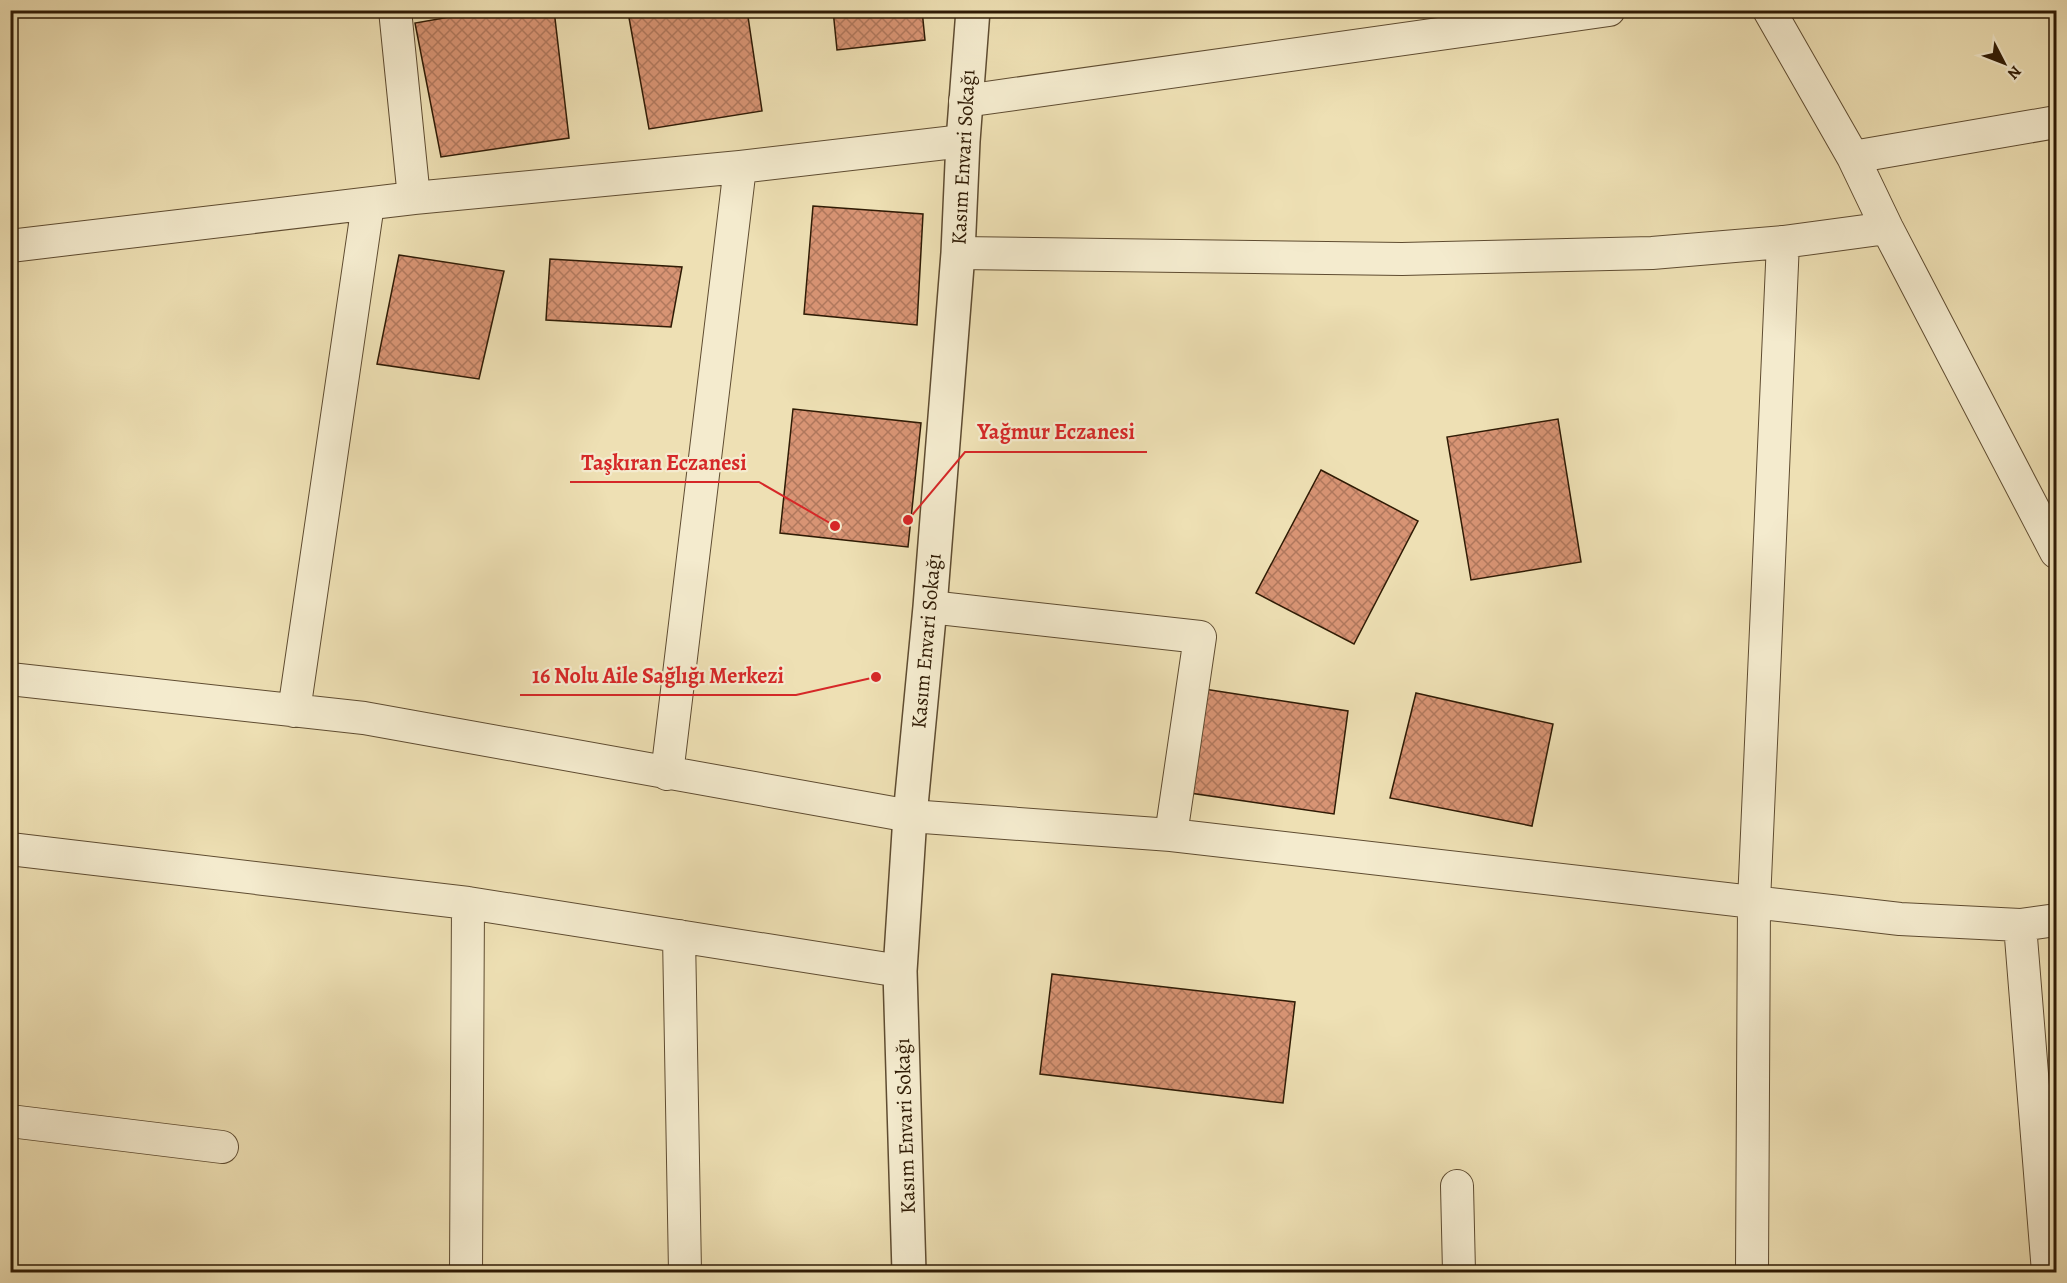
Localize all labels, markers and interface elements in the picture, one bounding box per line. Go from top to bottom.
north arrow [1974,33,2034,93]
text: N [2002,61,2026,84]
street label: Kasım Envari Sokağı [944,68,982,246]
callout: Yağmur Eczanesi [965,412,1147,452]
text: Yağmur Eczanesi [976,417,1135,447]
callout: Taşkıran Eczanesi [570,442,759,482]
text: Taşkıran Eczanesi [581,448,747,478]
street label: Kasım Envari Sokağı [904,552,948,730]
callout: 16 Nolu Aile Sağlığı Merkezi [520,655,796,695]
text: 16 Nolu Aile Sağlığı Merkezi [532,661,784,691]
street label: Kasım Envari Sokağı [888,1037,922,1214]

